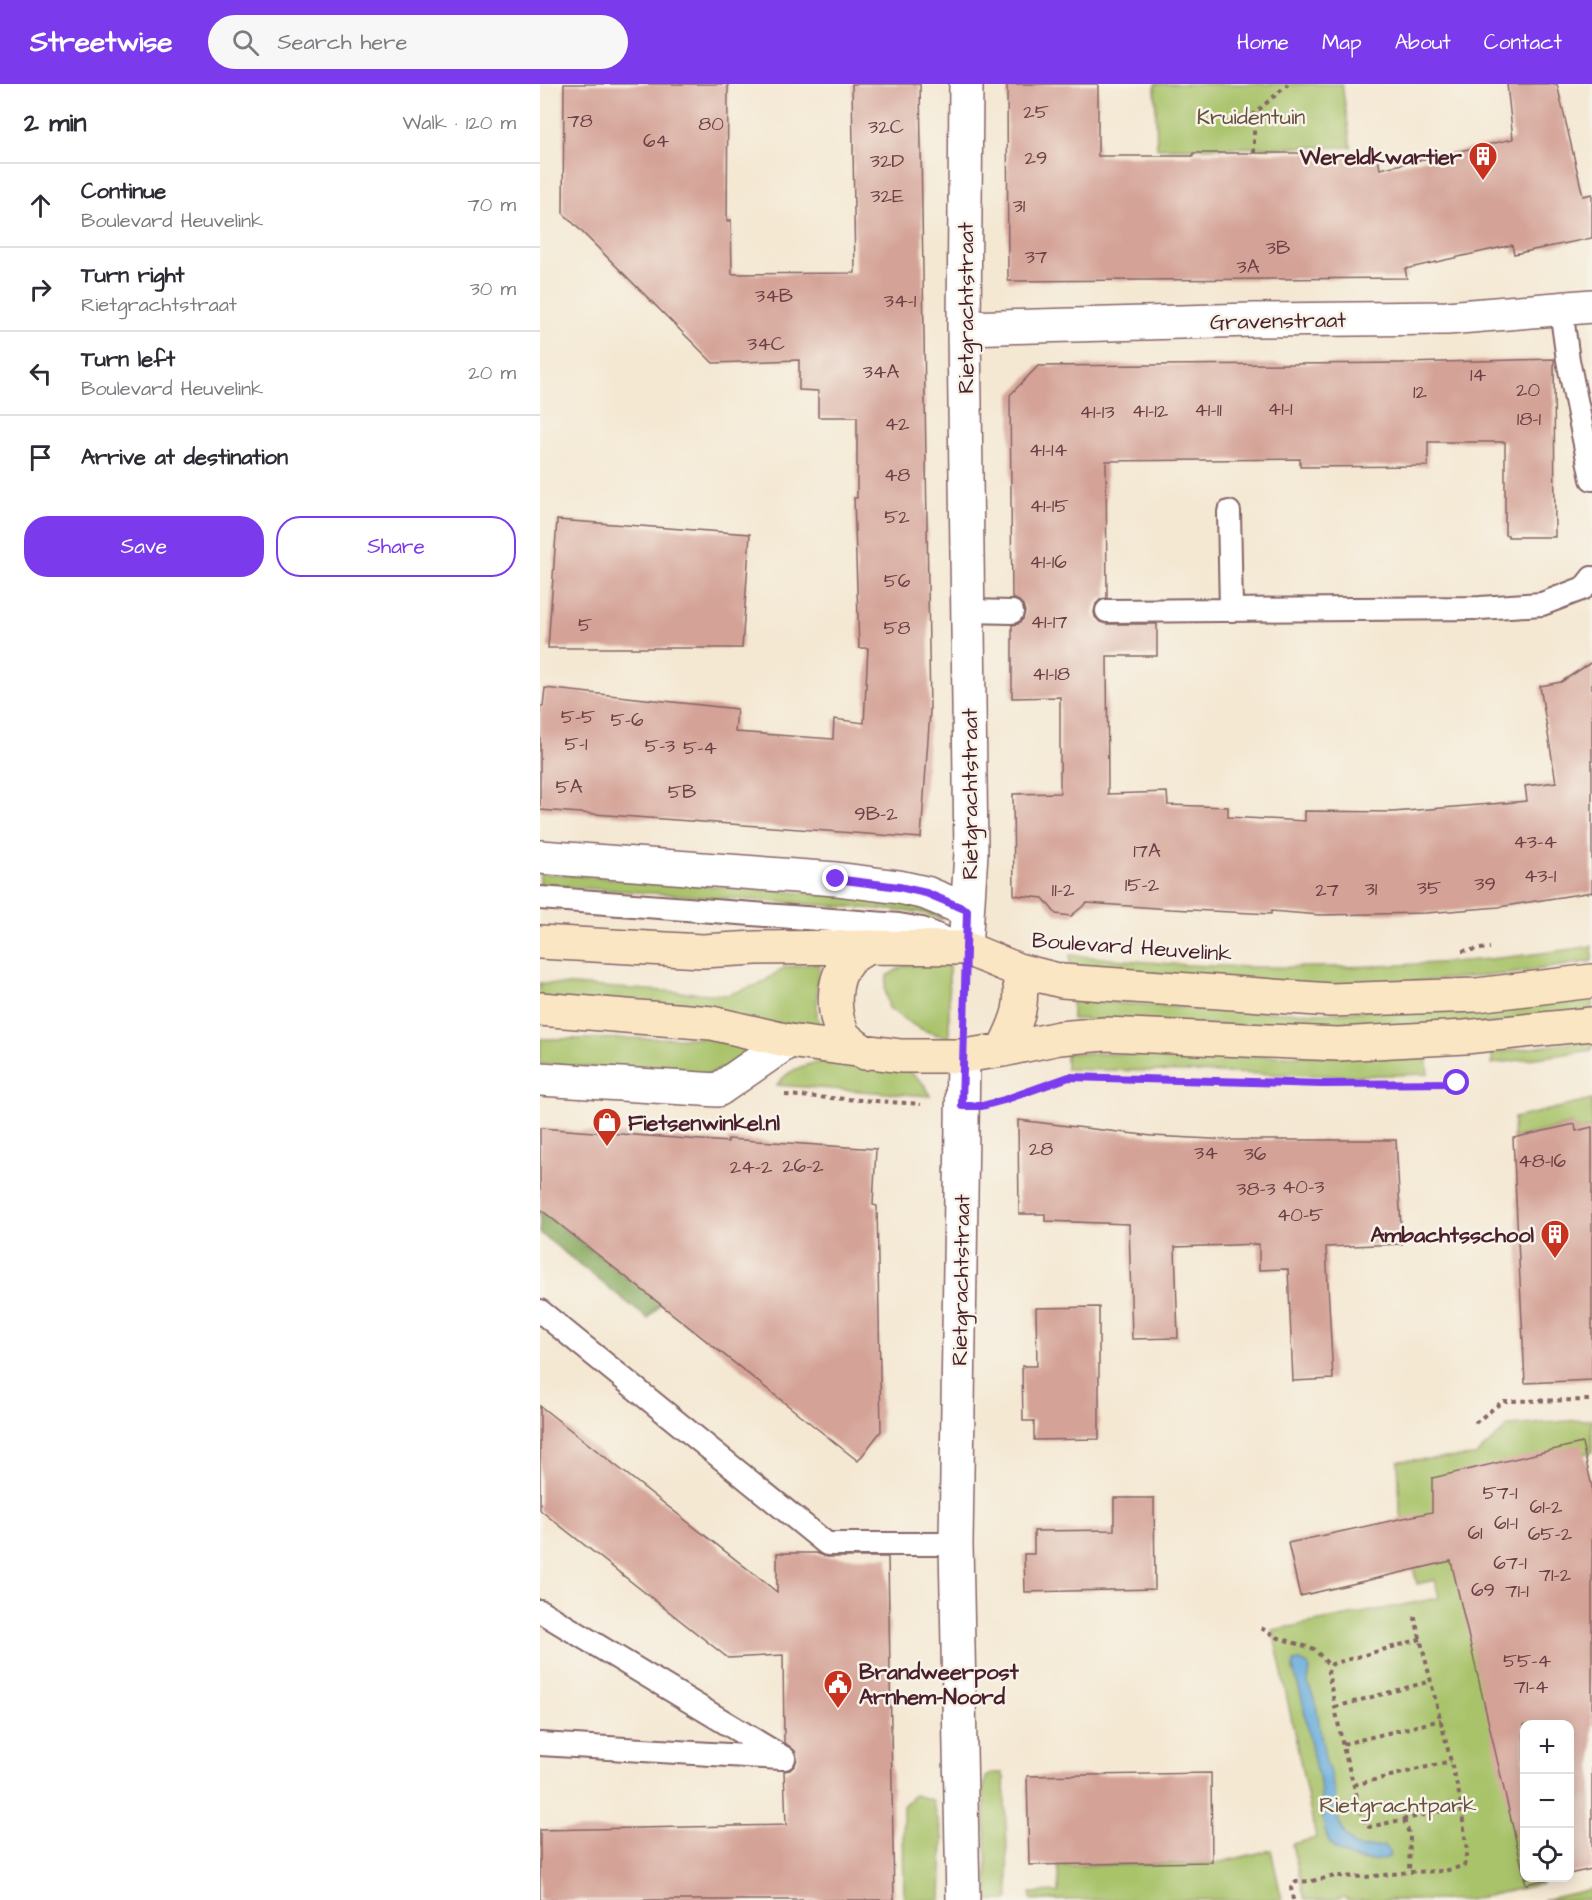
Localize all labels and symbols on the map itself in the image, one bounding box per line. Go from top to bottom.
house number: 25 [1023,98,1049,126]
park label: Kruidentuin [1197,102,1305,133]
house number: 78 [567,107,593,135]
house number: 80 [698,110,724,138]
house number: 32C [868,113,904,141]
house number: 64 [643,127,669,155]
building icon: Wereldkwartier [1467,140,1499,182]
place label: Wereldkwartier [1299,142,1463,173]
house number: 29 [1025,144,1047,172]
house number: 32D [870,147,904,175]
house number: 32E [870,182,904,210]
house number: 31 [1013,192,1026,220]
street label: Rietgrachtstraat [951,222,983,394]
house number: 3B [1266,234,1290,262]
house number: 37 [1025,243,1047,271]
house number: 3A [1237,253,1260,281]
house number: 34B [755,282,793,310]
house number: 34-1 [884,287,917,315]
street label: Gravenstraat [1210,305,1347,338]
house number: 34C [747,330,785,358]
house number: 34A [863,358,899,386]
house number: 14 [1470,361,1486,389]
house number: 20 [1516,376,1540,404]
house number: 12 [1413,378,1428,406]
house number: 41-1 [1268,395,1293,423]
house number: 41-11 [1194,396,1222,424]
house number: 41-12 [1132,397,1169,425]
house number: 41-13 [1079,398,1115,426]
house number: 18-1 [1517,405,1542,433]
house number: 42 [884,410,910,438]
house number: 41-14 [1029,436,1068,464]
house number: 48 [884,461,910,489]
house number: 41-15 [1029,492,1069,520]
house number: 52 [884,503,910,531]
house number: 41-16 [1029,548,1067,576]
house number: 56 [884,567,911,595]
house number: 41-17 [1030,608,1068,636]
house number: 5 [578,611,592,639]
house number: 58 [883,614,911,642]
house number: 41-18 [1032,660,1070,688]
house number: 5-5 [561,703,595,731]
house number: 5-6 [611,706,644,734]
street label: Rietgrachtstraat [955,708,987,880]
house number: 5-1 [565,730,588,758]
house number: 5-3 [645,732,675,760]
house number: 5-4 [683,734,717,762]
house number: 5A [556,773,583,801]
house number: 5B [668,778,696,806]
house number: 9B-2 [854,800,898,828]
house number: 43-4 [1513,828,1557,856]
house number: 17A [1133,837,1161,865]
house number: 43-1 [1524,862,1557,890]
route end [822,865,848,891]
house number: 39 [1474,870,1496,898]
house number: 15-2 [1125,871,1160,899]
house number: 35 [1417,874,1441,902]
house number: 31 [1365,875,1378,903]
house number: 11-2 [1052,876,1075,904]
house number: 27 [1315,876,1339,904]
street label: Boulevard Heuvelink [1031,925,1233,970]
route start [1443,1069,1469,1095]
shop icon: Fietsenwinkel.nl [591,1106,623,1148]
place label: Fietsenwinkel.nl [628,1108,780,1139]
house number: 28 [1029,1135,1053,1163]
house number: 34 [1194,1139,1218,1167]
house number: 36 [1244,1140,1267,1168]
house number: 48-16 [1518,1147,1566,1175]
house number: 26-2 [782,1152,824,1180]
house number: 24-2 [730,1153,773,1181]
house number: 40-3 [1282,1173,1324,1201]
house number: 38-3 [1236,1175,1276,1203]
street label: Rietgrachtstraat [945,1194,979,1366]
house number: 40-5 [1277,1201,1323,1229]
building icon: Ambachtsschool [1539,1218,1571,1260]
place label: Ambachtsschool [1370,1220,1535,1251]
house number: 57-1 [1482,1479,1518,1507]
house number: 61-2 [1530,1493,1563,1521]
house number: 61-1 [1494,1509,1518,1537]
house number: 61 [1467,1519,1483,1547]
house number: 65-2 [1528,1520,1573,1548]
house number: 67-1 [1493,1549,1527,1577]
house number: 71-2 [1539,1561,1572,1589]
house number: 69 [1471,1576,1495,1604]
house number: 71-1 [1505,1577,1529,1605]
house number: 55-4 [1503,1647,1551,1675]
place label: Brandweerpost Arnhem-Noord [859,1657,1020,1713]
public building icon: Brandweerpost Arnhem-Noord [822,1668,854,1710]
house number: 71-4 [1514,1673,1549,1701]
park label: Rietgrachtpark [1319,1790,1477,1822]

